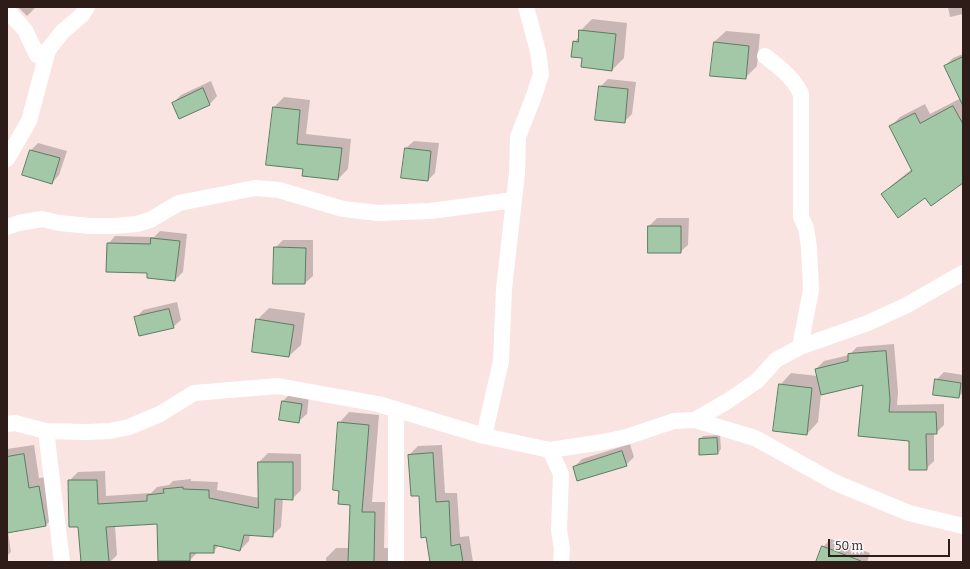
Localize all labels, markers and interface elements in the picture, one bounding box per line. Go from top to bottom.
scale bar [830,531,952,557]
text: 50 m [835,539,863,553]

